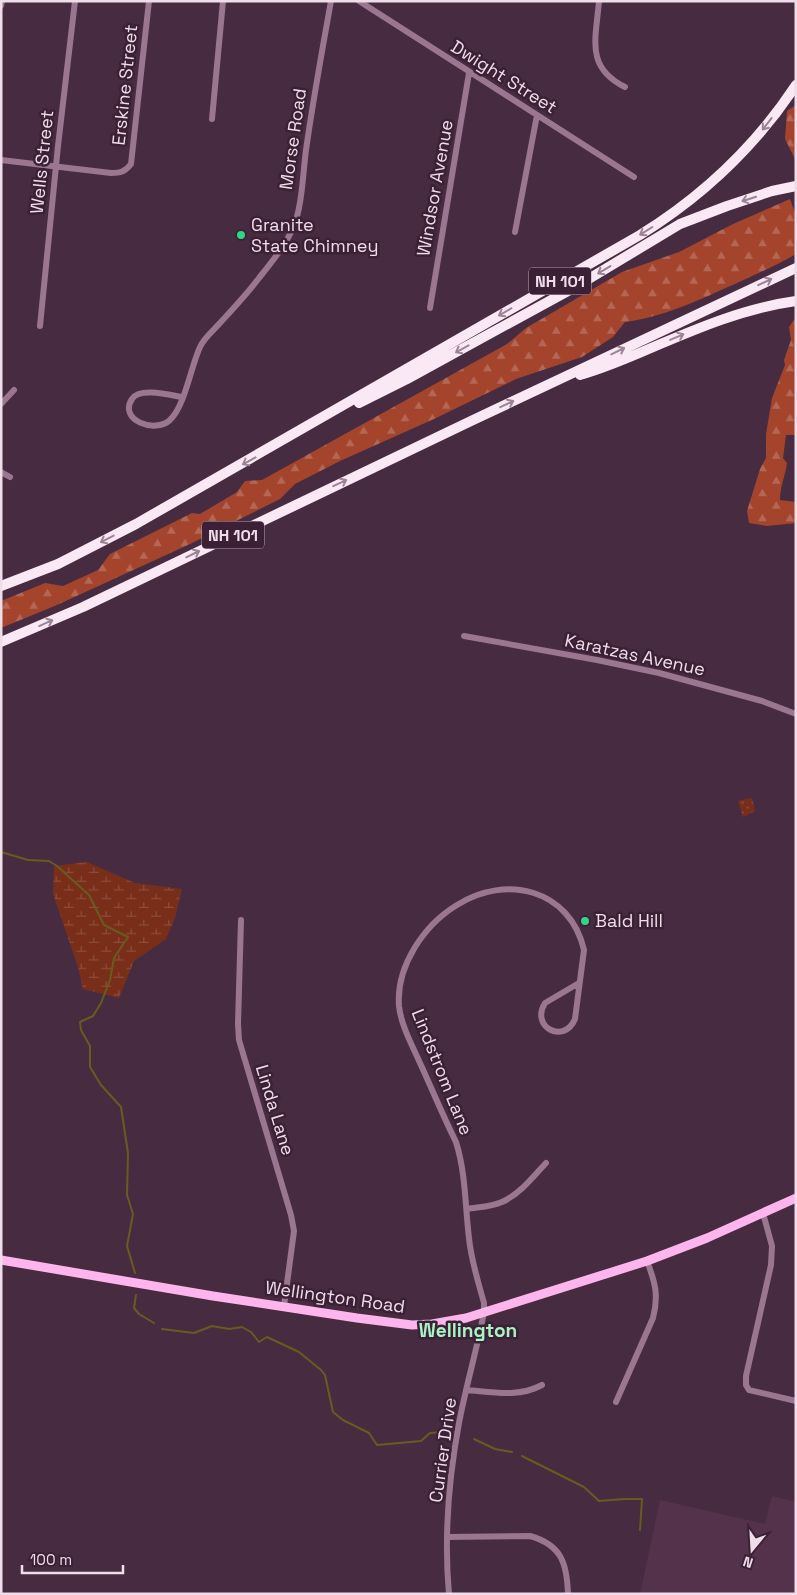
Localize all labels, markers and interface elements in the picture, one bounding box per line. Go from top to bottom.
street label: Erskine Street [107,23,142,147]
street label: Dwight Street [447,35,562,118]
street label: Morse Road [274,87,311,191]
street label: Wells Street [25,109,58,215]
one-way arrow [762,117,773,130]
street label: Windsor Avenue [411,118,458,258]
one-way arrow [741,194,757,204]
place label: Granite State Chimney [251,213,378,257]
one-way arrow [640,227,654,237]
marker: Granite State Chimney [235,229,247,241]
one-way arrow [597,266,611,276]
road number: NH 101 [529,268,591,294]
one-way arrow [757,277,772,287]
one-way arrow [499,308,513,318]
one-way arrow [669,332,684,342]
one-way arrow [454,344,469,354]
one-way arrow [610,346,625,356]
one-way arrow [499,399,514,408]
one-way arrow [242,456,256,466]
one-way arrow [332,478,347,488]
road number: NH 101 [202,522,264,548]
one-way arrow [99,534,114,544]
one-way arrow [185,549,200,558]
one-way arrow [38,618,53,628]
street label: Karatzas Avenue [563,628,707,681]
place label: Bald Hill [595,909,663,932]
marker: Bald Hill [579,915,591,927]
street label: Lindstrom Lane [407,1005,478,1138]
street label: Linda Lane [251,1062,300,1158]
street label: Wellington Road [264,1275,406,1318]
district label: Wellington [419,1318,517,1343]
street label: Currier Drive [424,1396,461,1504]
north arrow [727,1525,777,1575]
scale bar [22,1542,124,1574]
text: 100 m [30,1550,72,1569]
text: N [741,1552,755,1572]

